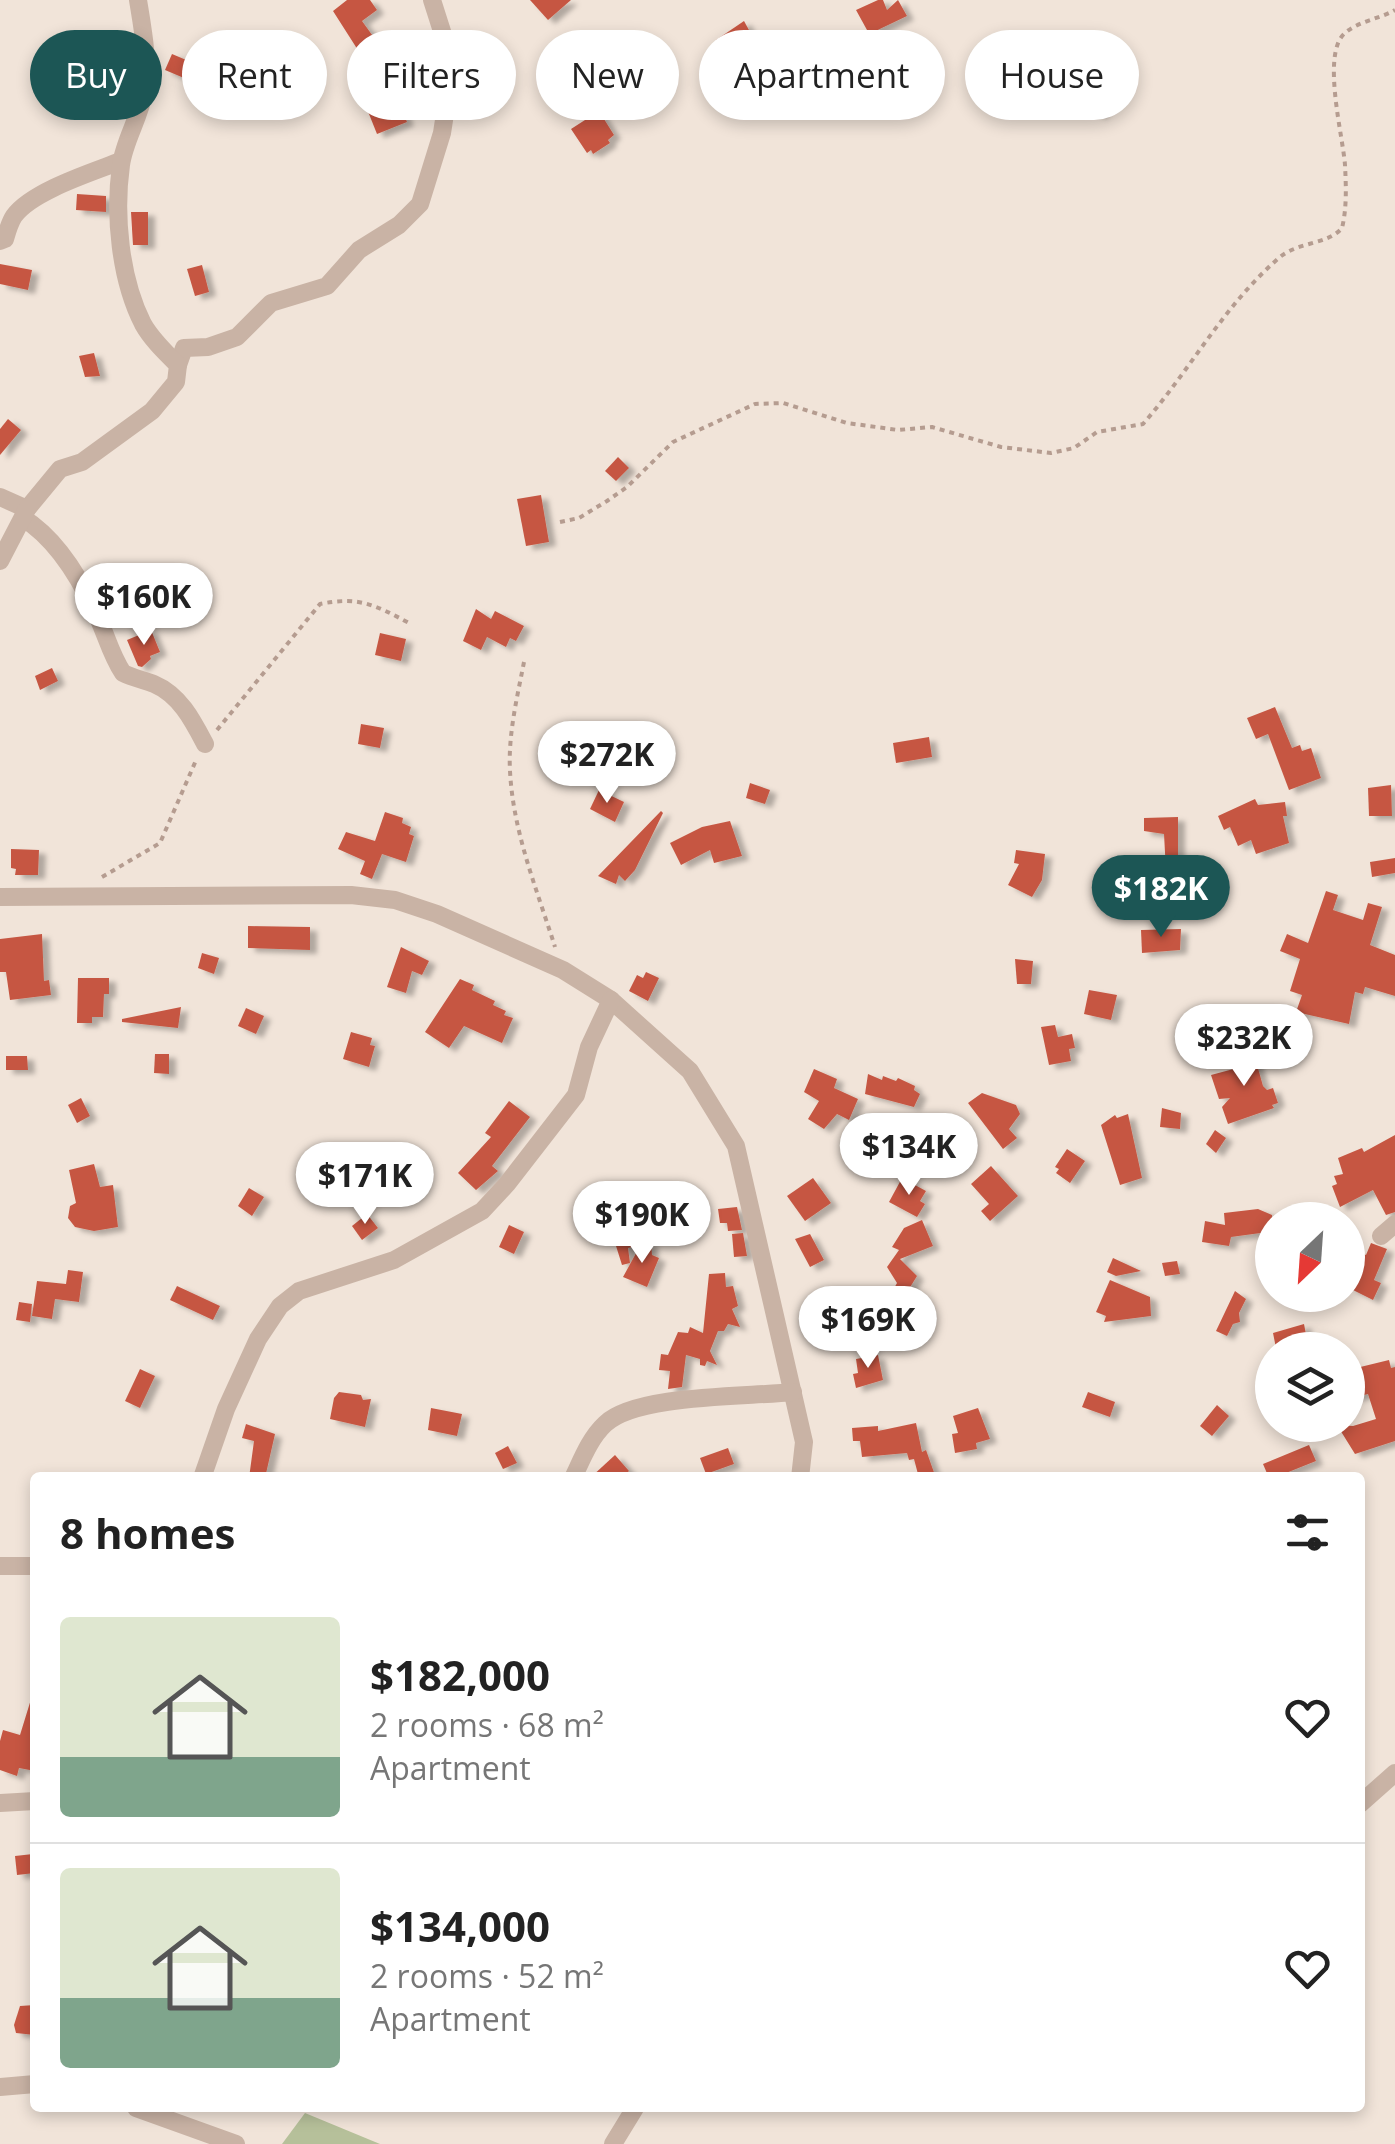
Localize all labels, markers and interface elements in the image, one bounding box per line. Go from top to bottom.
chip: Buy [30,30,162,120]
chip: Rent [182,30,327,120]
chip: Filters [347,30,516,120]
chip: New [536,30,679,120]
chip: Apartment [699,30,945,120]
chip: House [965,30,1139,120]
pin: $160K [74,563,214,648]
text: $160K [97,574,191,617]
pin: $272K [537,721,677,806]
text: $272K [560,732,654,775]
pin: $182K [1091,855,1231,940]
text: $182K [1114,866,1208,909]
pin: $232K [1174,1004,1314,1089]
text: $232K [1197,1015,1291,1058]
pin: $134K [839,1113,979,1198]
text: $134K [862,1124,956,1167]
pin: $171K [295,1142,435,1227]
text: $171K [318,1153,412,1196]
pin: $190K [572,1181,712,1266]
text: $190K [595,1192,689,1235]
north arrow [1255,1202,1365,1312]
map controls [1255,1202,1365,1442]
pin: $169K [798,1286,938,1371]
text: $169K [821,1297,915,1340]
button: layers [1255,1332,1365,1442]
text: 8 homes [60,1504,235,1561]
icon: filters [1280,1505,1335,1560]
text: $182,000 [370,1646,550,1703]
icon: home [140,1657,260,1777]
icon: heart [1280,1690,1335,1745]
text: 2 rooms · 68 m² [370,1703,604,1746]
text: Apartment [370,1746,531,1789]
text: $134,000 [370,1897,550,1954]
icon: home [140,1908,260,2028]
icon: heart [1280,1941,1335,1996]
text: 2 rooms · 52 m² [370,1954,604,1997]
text: Apartment [370,1997,531,2040]

